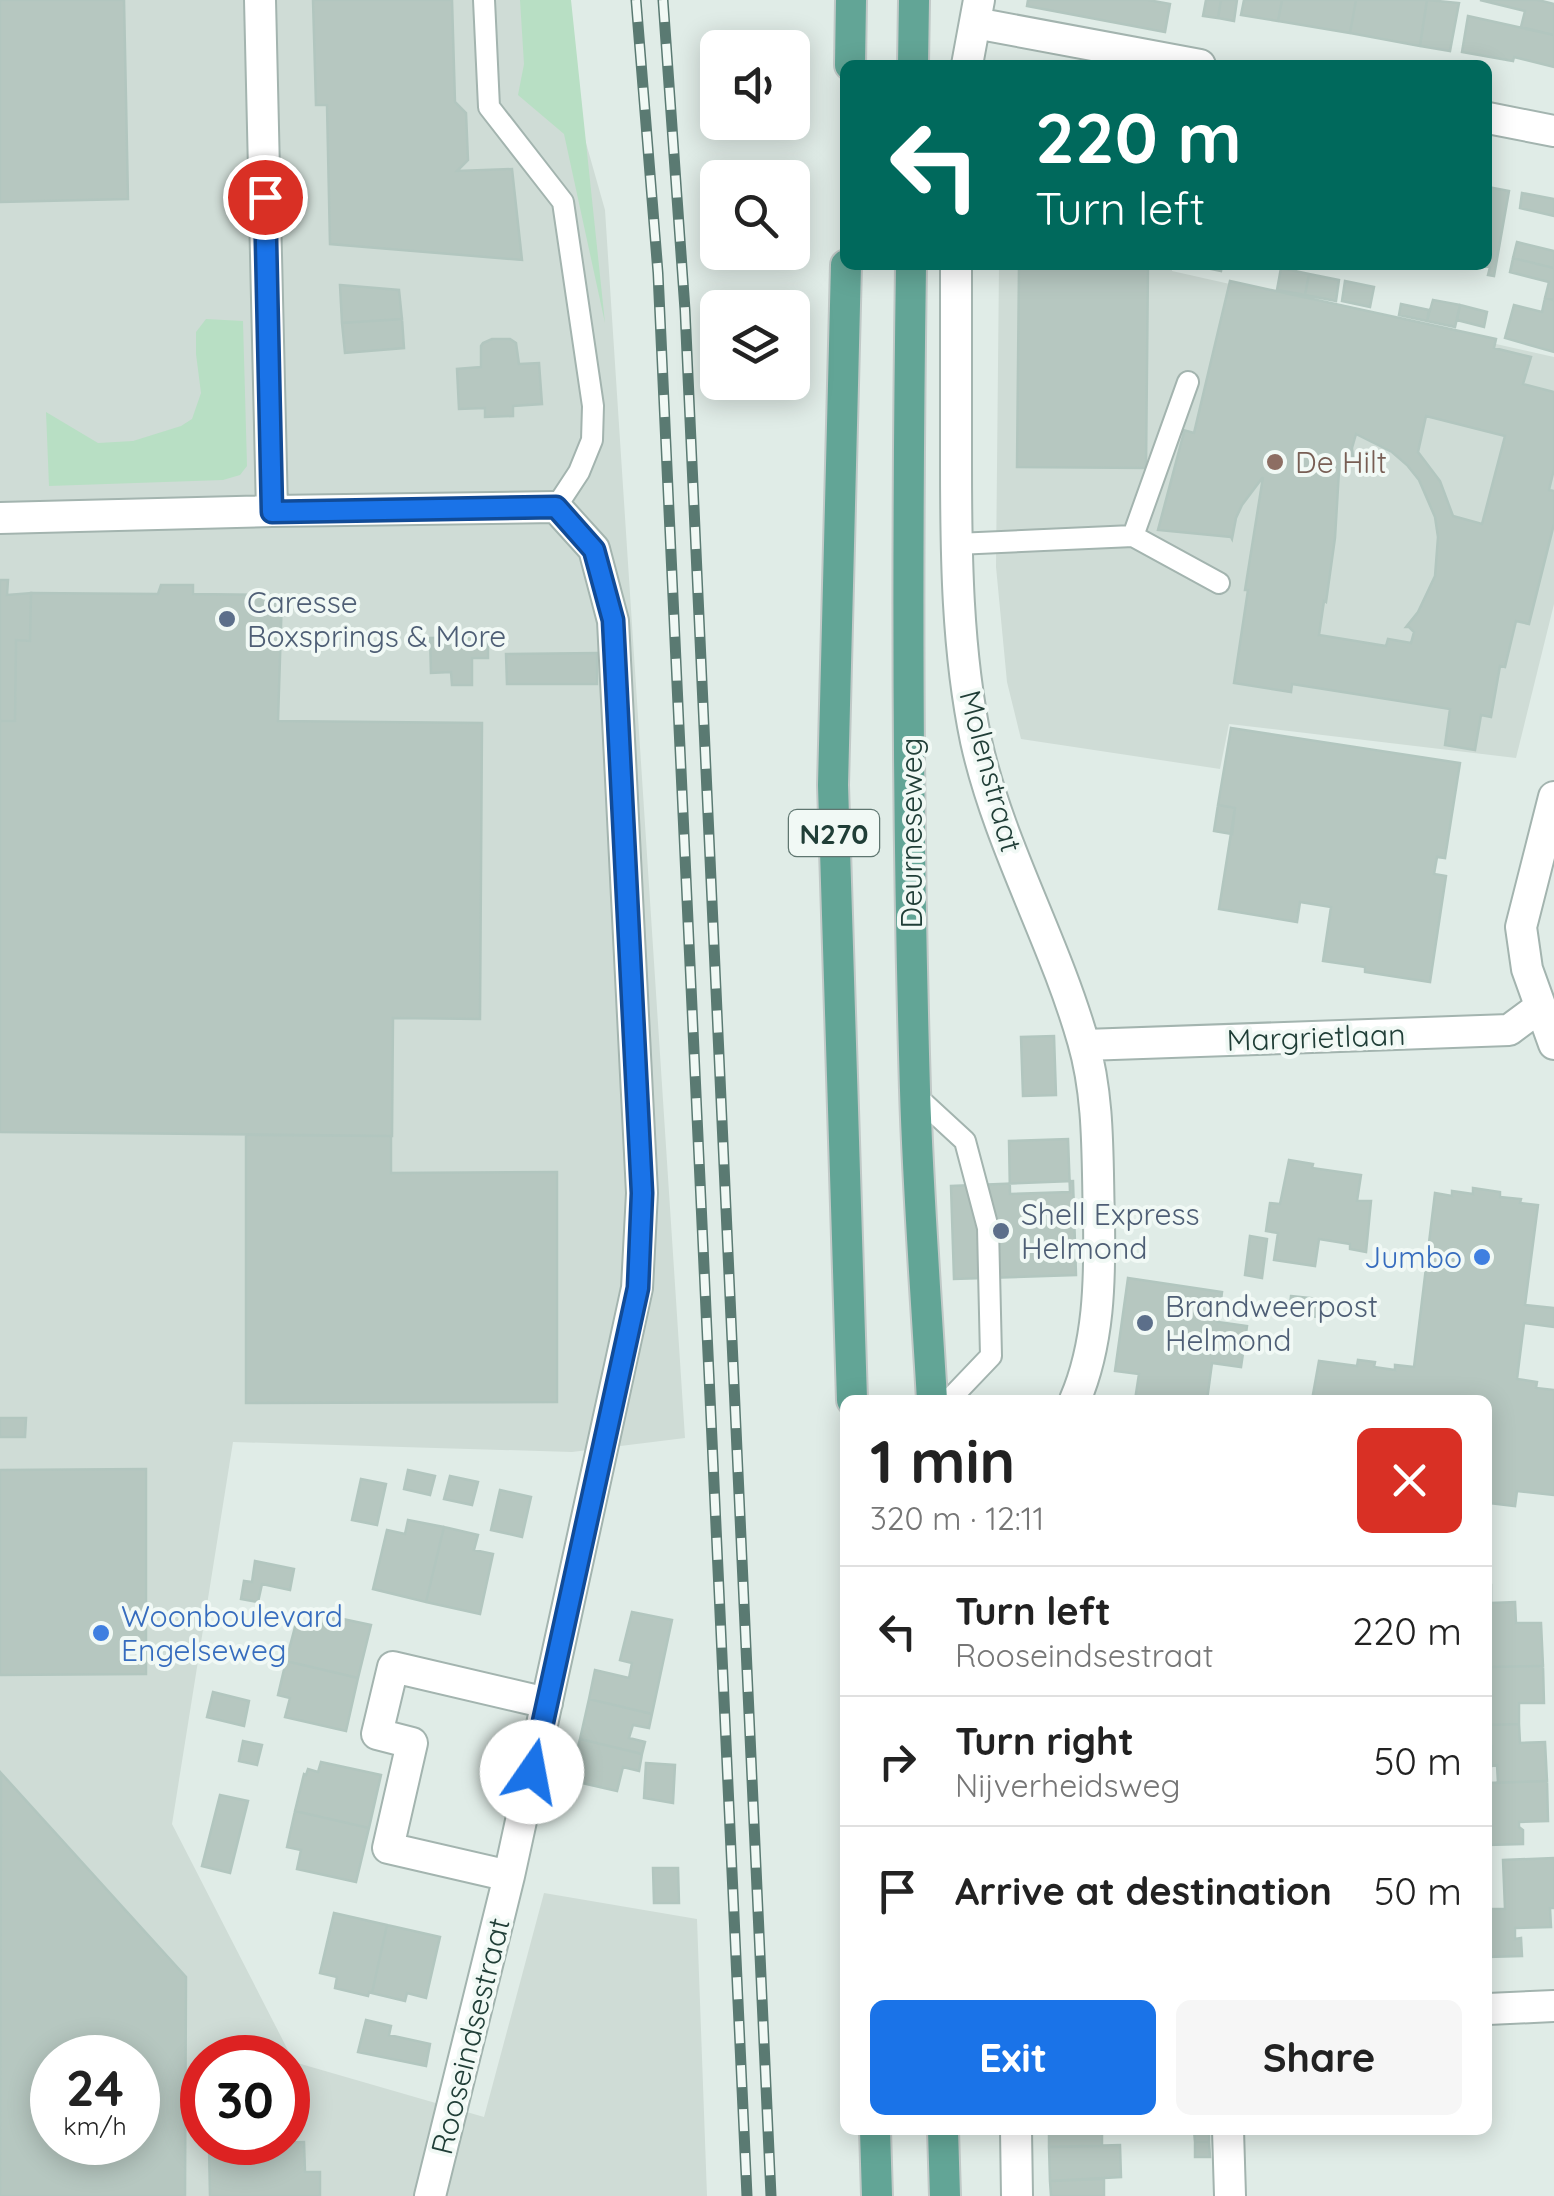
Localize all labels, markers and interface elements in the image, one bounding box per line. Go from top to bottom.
map controls [700,30,810,400]
button: sound [700,30,810,140]
text: 220 m [1035,93,1242,181]
icon: left [870,100,1000,230]
pin [223,155,308,240]
button: search [700,160,810,270]
icon: arrive [238,170,293,225]
text: Turn left [1035,180,1205,236]
button: layers [700,290,810,400]
place label: De Hilt [1295,443,1387,481]
marker: De Hilt [1264,451,1286,473]
place label: Caresse Boxsprings & More [247,583,506,655]
marker: Caresse Boxsprings & More [216,608,238,630]
street label: Molenstraat [951,686,1031,856]
street label: Deurneseweg [892,738,930,928]
road number: N270 [789,810,879,856]
street label: Margrietlaan [1226,1015,1406,1059]
place label: Shell Express Helmond [1021,1195,1200,1267]
marker: Shell Express Helmond [990,1220,1012,1242]
place label: Jumbo [1364,1238,1462,1276]
marker: Jumbo [1471,1246,1493,1268]
place label: Brandweerpost Helmond [1165,1287,1378,1359]
marker: Brandweerpost Helmond [1134,1312,1156,1334]
text: 1 min [870,1423,1015,1498]
button: close [1357,1428,1462,1533]
text: 320 m · 12:11 [870,1498,1044,1538]
text: Turn left [955,1587,1111,1635]
place label: Woonboulevard Engelseweg [121,1597,343,1669]
icon: left [870,1604,925,1659]
text: 220 m [1352,1607,1462,1655]
marker: Woonboulevard Engelseweg [90,1622,112,1644]
text: Rooseindsestraat [955,1635,1214,1675]
text: Turn right [955,1717,1134,1765]
position arrow [480,1720,584,1824]
icon: right [870,1734,925,1789]
text: 50 m [1374,1737,1462,1785]
text: Nijverheidsweg [955,1765,1180,1805]
icon: arrive [870,1864,925,1919]
text: Arrive at destination [955,1867,1332,1915]
text: 50 m [1374,1867,1462,1915]
street label: Rooseindsestraat [422,1914,518,2158]
button: Exit [870,2000,1156,2115]
button: Share [1176,2000,1462,2115]
speed limit sign: 30 [180,2035,310,2165]
text: 24 [66,2056,124,2119]
text: km/h [63,2110,127,2141]

